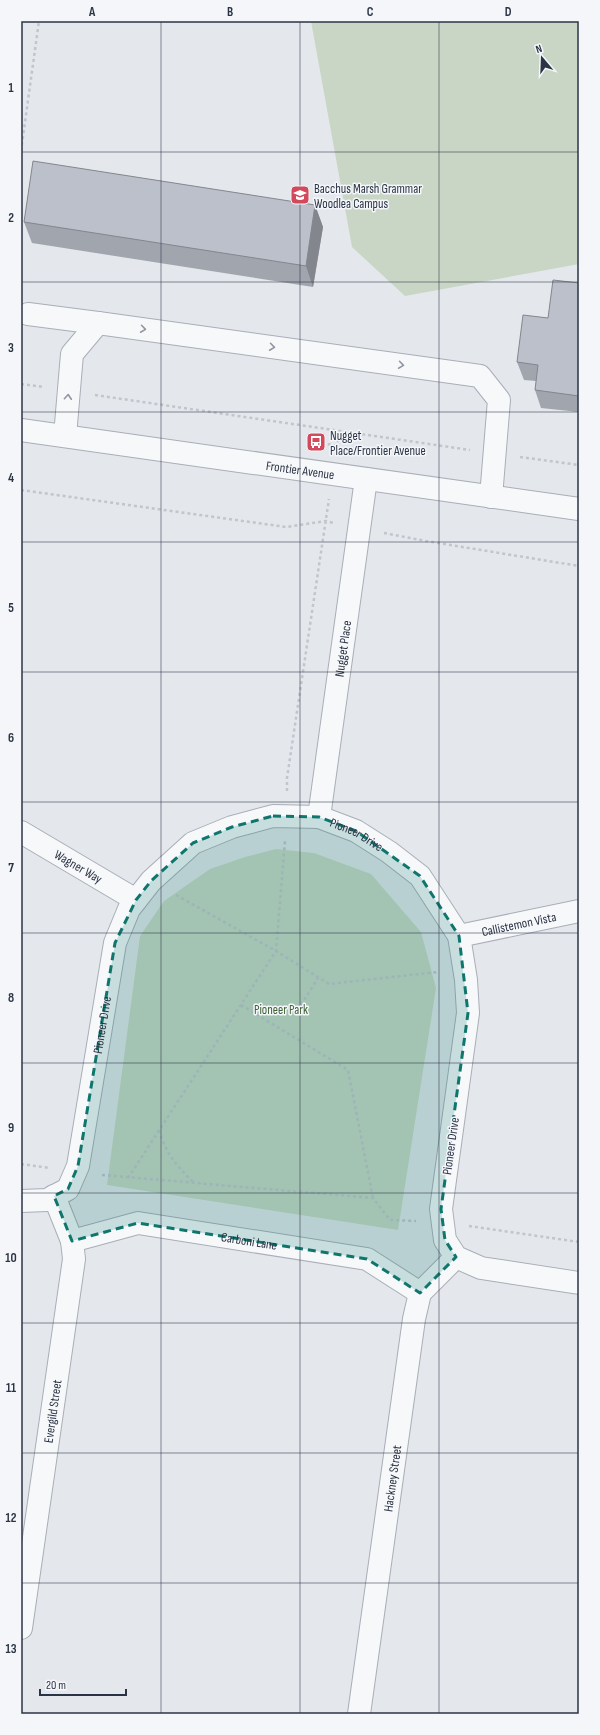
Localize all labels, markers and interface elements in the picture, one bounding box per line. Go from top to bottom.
text: A [88,4,96,20]
text: B [227,4,233,20]
text: C [367,4,374,20]
text: D [505,4,512,20]
north arrow [522,38,562,78]
text: N [534,42,544,56]
text: 1 [8,80,14,96]
place label: Bacchus Marsh Grammar Woodlea Campus [314,181,422,212]
school or university icon: Bacchus Marsh Grammar Woodlea Campus [289,184,311,206]
text: 2 [8,210,14,226]
one-way arrow [140,324,146,333]
text: 3 [8,340,14,356]
one-way arrow [269,342,275,351]
one-way arrow [398,360,404,369]
one-way arrow [64,394,73,400]
place label: Nugget Place/Frontier Avenue [330,428,426,459]
bus stop icon: Nugget Place/Frontier Avenue [305,431,327,453]
street label: Frontier Avenue [265,458,335,483]
text: 4 [8,470,14,486]
text: 5 [8,600,14,616]
street label: Nugget Place [332,619,355,678]
text: 6 [8,730,14,746]
street label: Pioneer Drive [328,815,386,855]
street label: Wagner Way [51,847,105,887]
text: 7 [8,860,14,876]
street label: Callistemon Vista [480,909,558,940]
text: 8 [8,990,14,1006]
street label: Pioneer Drive [90,995,115,1055]
park label: Pioneer Park [254,1002,308,1018]
street label: Pioneer Drive [439,1116,463,1176]
text: 9 [8,1120,14,1136]
street label: Carboni Lane [220,1229,278,1254]
text: 10 [5,1250,17,1266]
street label: Evergild Street [41,1379,66,1444]
text: 11 [6,1380,16,1396]
street label: Hackney Street [380,1444,405,1513]
text: 12 [6,1510,17,1526]
text: 13 [6,1641,17,1657]
scale bar [40,1671,126,1697]
text: 20 m [46,1678,66,1693]

